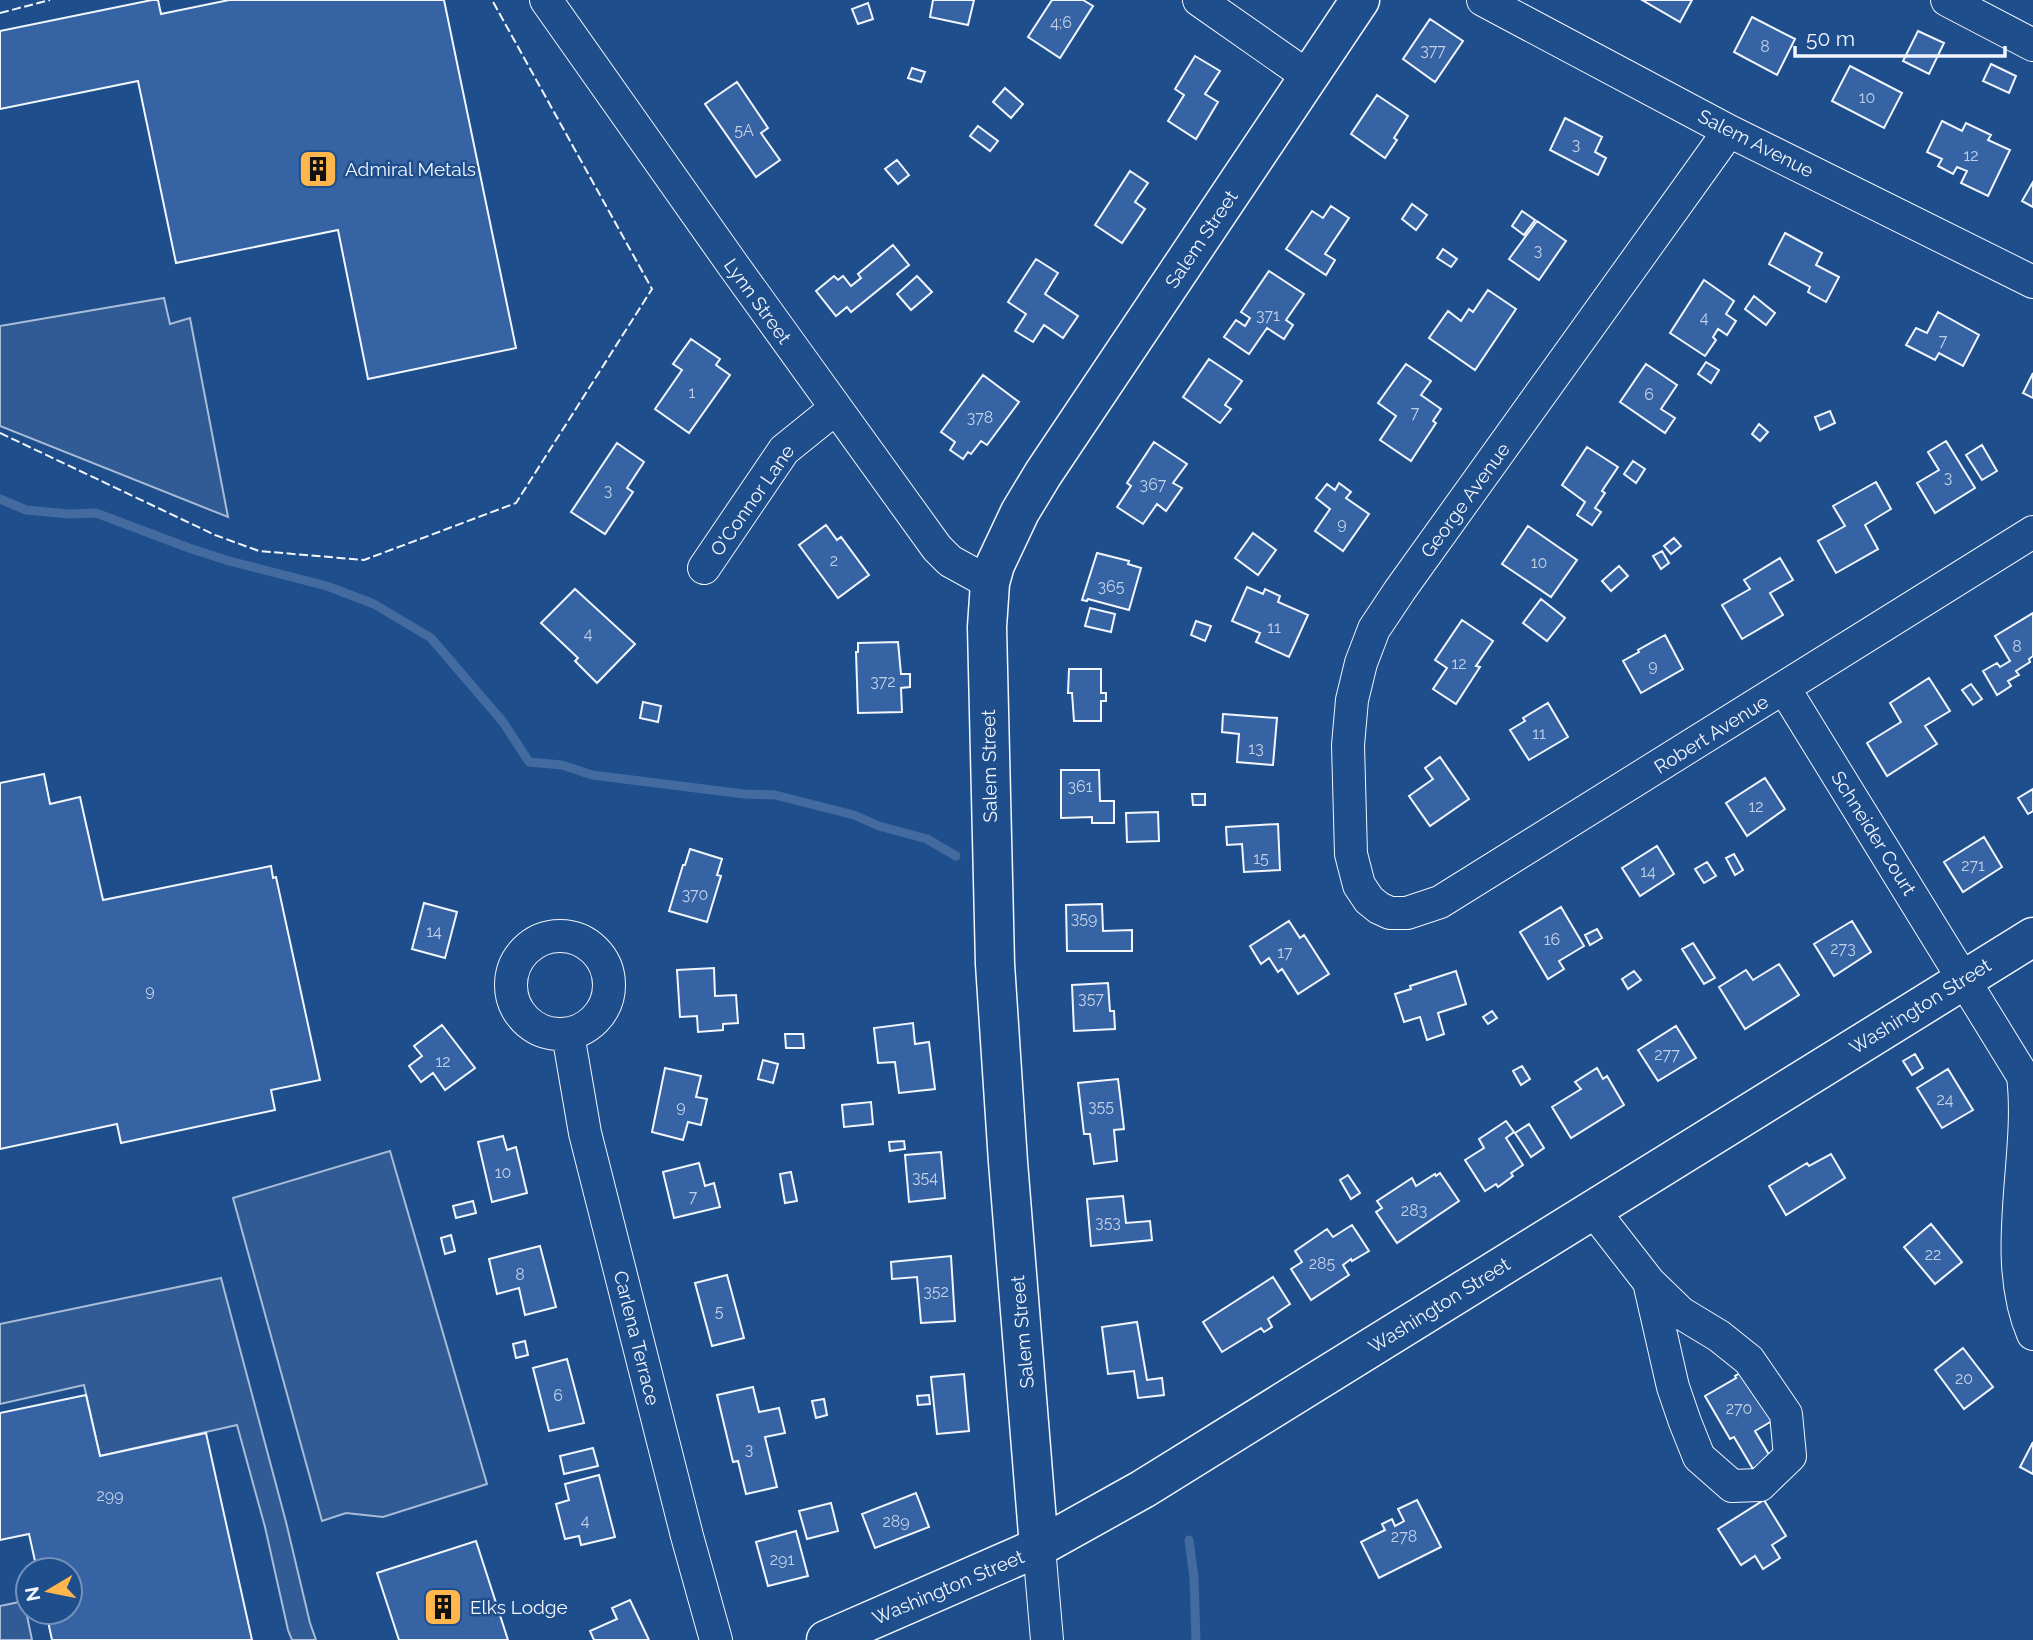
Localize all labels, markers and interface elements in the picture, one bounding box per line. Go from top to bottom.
house number: 4;6 [1050,13,1072,32]
scale bar [1795,14,2005,58]
text: 50 m [1806,26,1855,51]
house number: 8 [1760,37,1770,56]
house number: 377 [1420,41,1446,60]
house number: 10 [1859,88,1875,107]
street label: Salem Avenue [1695,104,1817,182]
house number: 5A [734,121,754,140]
house number: 3 [1572,135,1580,154]
house number: 12 [1963,146,1979,165]
building icon: Admiral Metals [297,148,339,190]
place label: Admiral Metals [345,158,476,180]
street label: Salem Street [1160,185,1242,292]
house number: 3 [1534,241,1542,260]
street label: Lynn Street [720,254,797,348]
house number: 371 [1256,306,1280,325]
house number: 4 [1700,308,1709,327]
house number: 7 [1939,331,1948,350]
house number: 1 [689,383,696,402]
house number: 6 [1644,385,1654,404]
house number: 7 [1411,403,1420,422]
house number: 378 [967,408,993,427]
street label: George Avenue [1416,438,1514,562]
street label: O'Connor Lane [706,440,798,560]
house number: 3 [1944,468,1952,487]
house number: 367 [1140,475,1167,494]
house number: 3 [604,481,612,500]
house number: 9 [1337,514,1347,533]
house number: 2 [830,551,838,570]
house number: 10 [1531,553,1547,572]
house number: 365 [1098,577,1125,596]
house number: 11 [1267,618,1281,637]
house number: 4 [584,624,593,643]
house number: 8 [2012,637,2022,656]
house number: 12 [1451,654,1467,673]
house number: 9 [1648,656,1658,675]
house number: 372 [870,672,896,691]
street label: Robert Avenue [1650,690,1772,778]
street label: Salem Street [977,709,1001,823]
house number: 11 [1532,724,1546,743]
house number: 13 [1248,739,1264,758]
street label: Schneider Court [1827,767,1921,900]
house number: 361 [1067,777,1093,796]
house number: 12 [1748,797,1764,816]
house number: 15 [1253,849,1269,868]
house number: 271 [1961,856,1985,875]
house number: 14 [1640,862,1656,881]
house number: 370 [682,885,708,904]
house number: 359 [1071,909,1097,928]
house number: 14 [426,922,442,941]
house number: 16 [1544,930,1560,949]
house number: 273 [1830,939,1856,958]
house number: 17 [1277,943,1293,962]
street label: Washington Street [1845,953,1995,1058]
house number: 9 [145,981,155,1000]
house number: 357 [1078,989,1104,1008]
house number: 277 [1654,1045,1680,1064]
house number: 12 [435,1052,451,1071]
house number: 24 [1936,1090,1954,1109]
house number: 9 [676,1097,686,1116]
house number: 355 [1088,1097,1114,1116]
house number: 10 [495,1163,511,1182]
house number: 354 [912,1168,938,1187]
house number: 7 [689,1187,698,1206]
house number: 283 [1401,1201,1427,1220]
house number: 353 [1095,1213,1121,1232]
house number: 22 [1925,1245,1941,1264]
street label: Washington Street [1364,1252,1514,1357]
house number: 285 [1309,1254,1336,1273]
house number: 8 [515,1265,525,1284]
street label: Carlena Terrace [610,1268,664,1408]
street label: Salem Street [1006,1274,1038,1389]
house number: 352 [923,1282,949,1301]
house number: 5 [715,1302,724,1321]
house number: 20 [1955,1369,1973,1388]
house number: 6 [553,1386,563,1405]
house number: 270 [1726,1399,1752,1418]
house number: 3 [745,1440,753,1459]
house number: 299 [96,1486,124,1505]
house number: 4 [581,1511,590,1530]
house number: 289 [882,1512,910,1531]
house number: 278 [1391,1527,1417,1546]
street label: Washington Street [869,1545,1028,1629]
house number: 291 [770,1550,794,1569]
north arrow [14,1556,84,1626]
text: N [20,1585,44,1603]
building icon: Elks Lodge [422,1586,464,1628]
place label: Elks Lodge [470,1596,568,1618]

